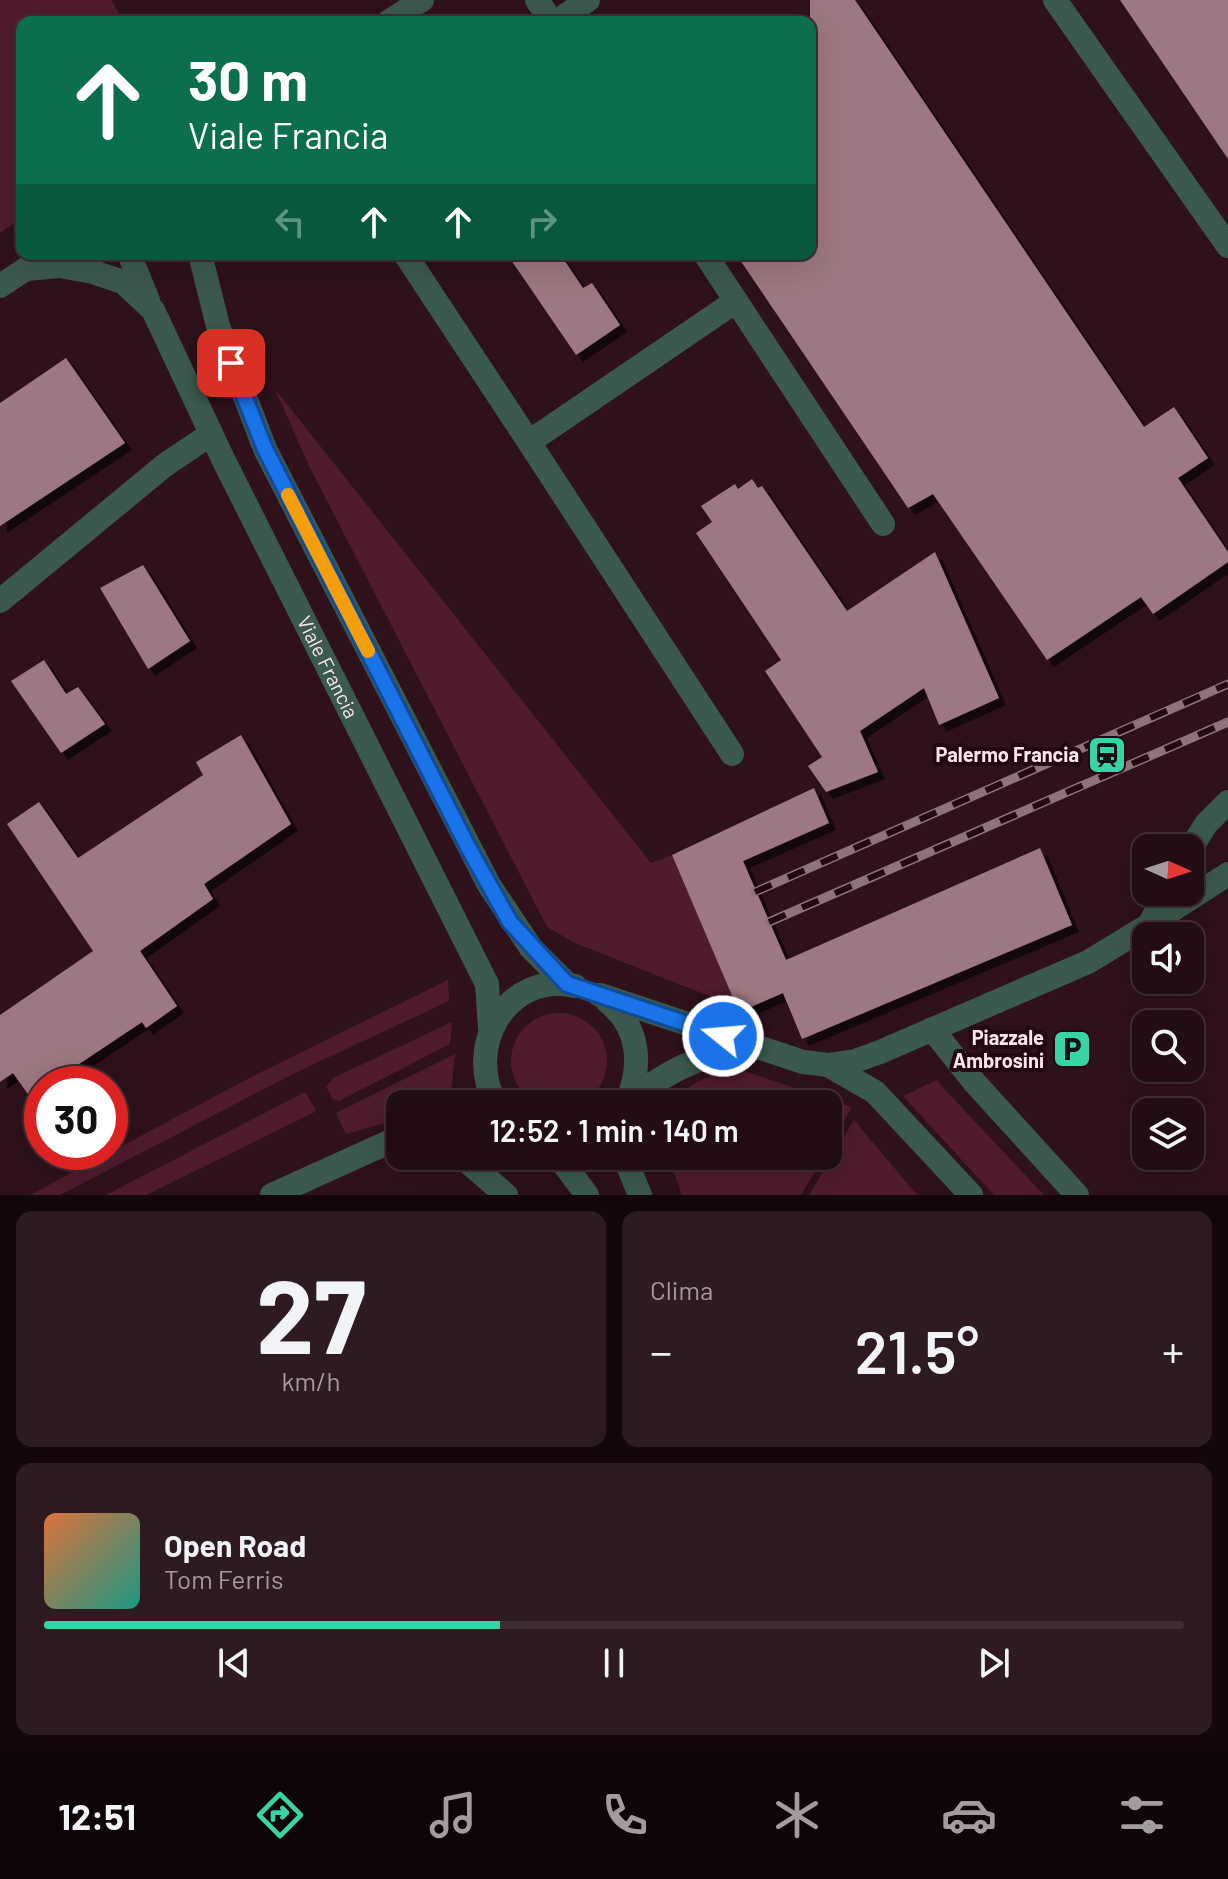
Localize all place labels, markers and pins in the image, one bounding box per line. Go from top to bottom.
pin [197,329,265,397]
station icon: Palermo Francia [1086,734,1128,776]
place label: Palermo Francia [935,742,1079,766]
place label: Piazzale Ambrosini [953,1025,1044,1072]
parking icon: Piazzale Ambrosini [1051,1028,1093,1070]

